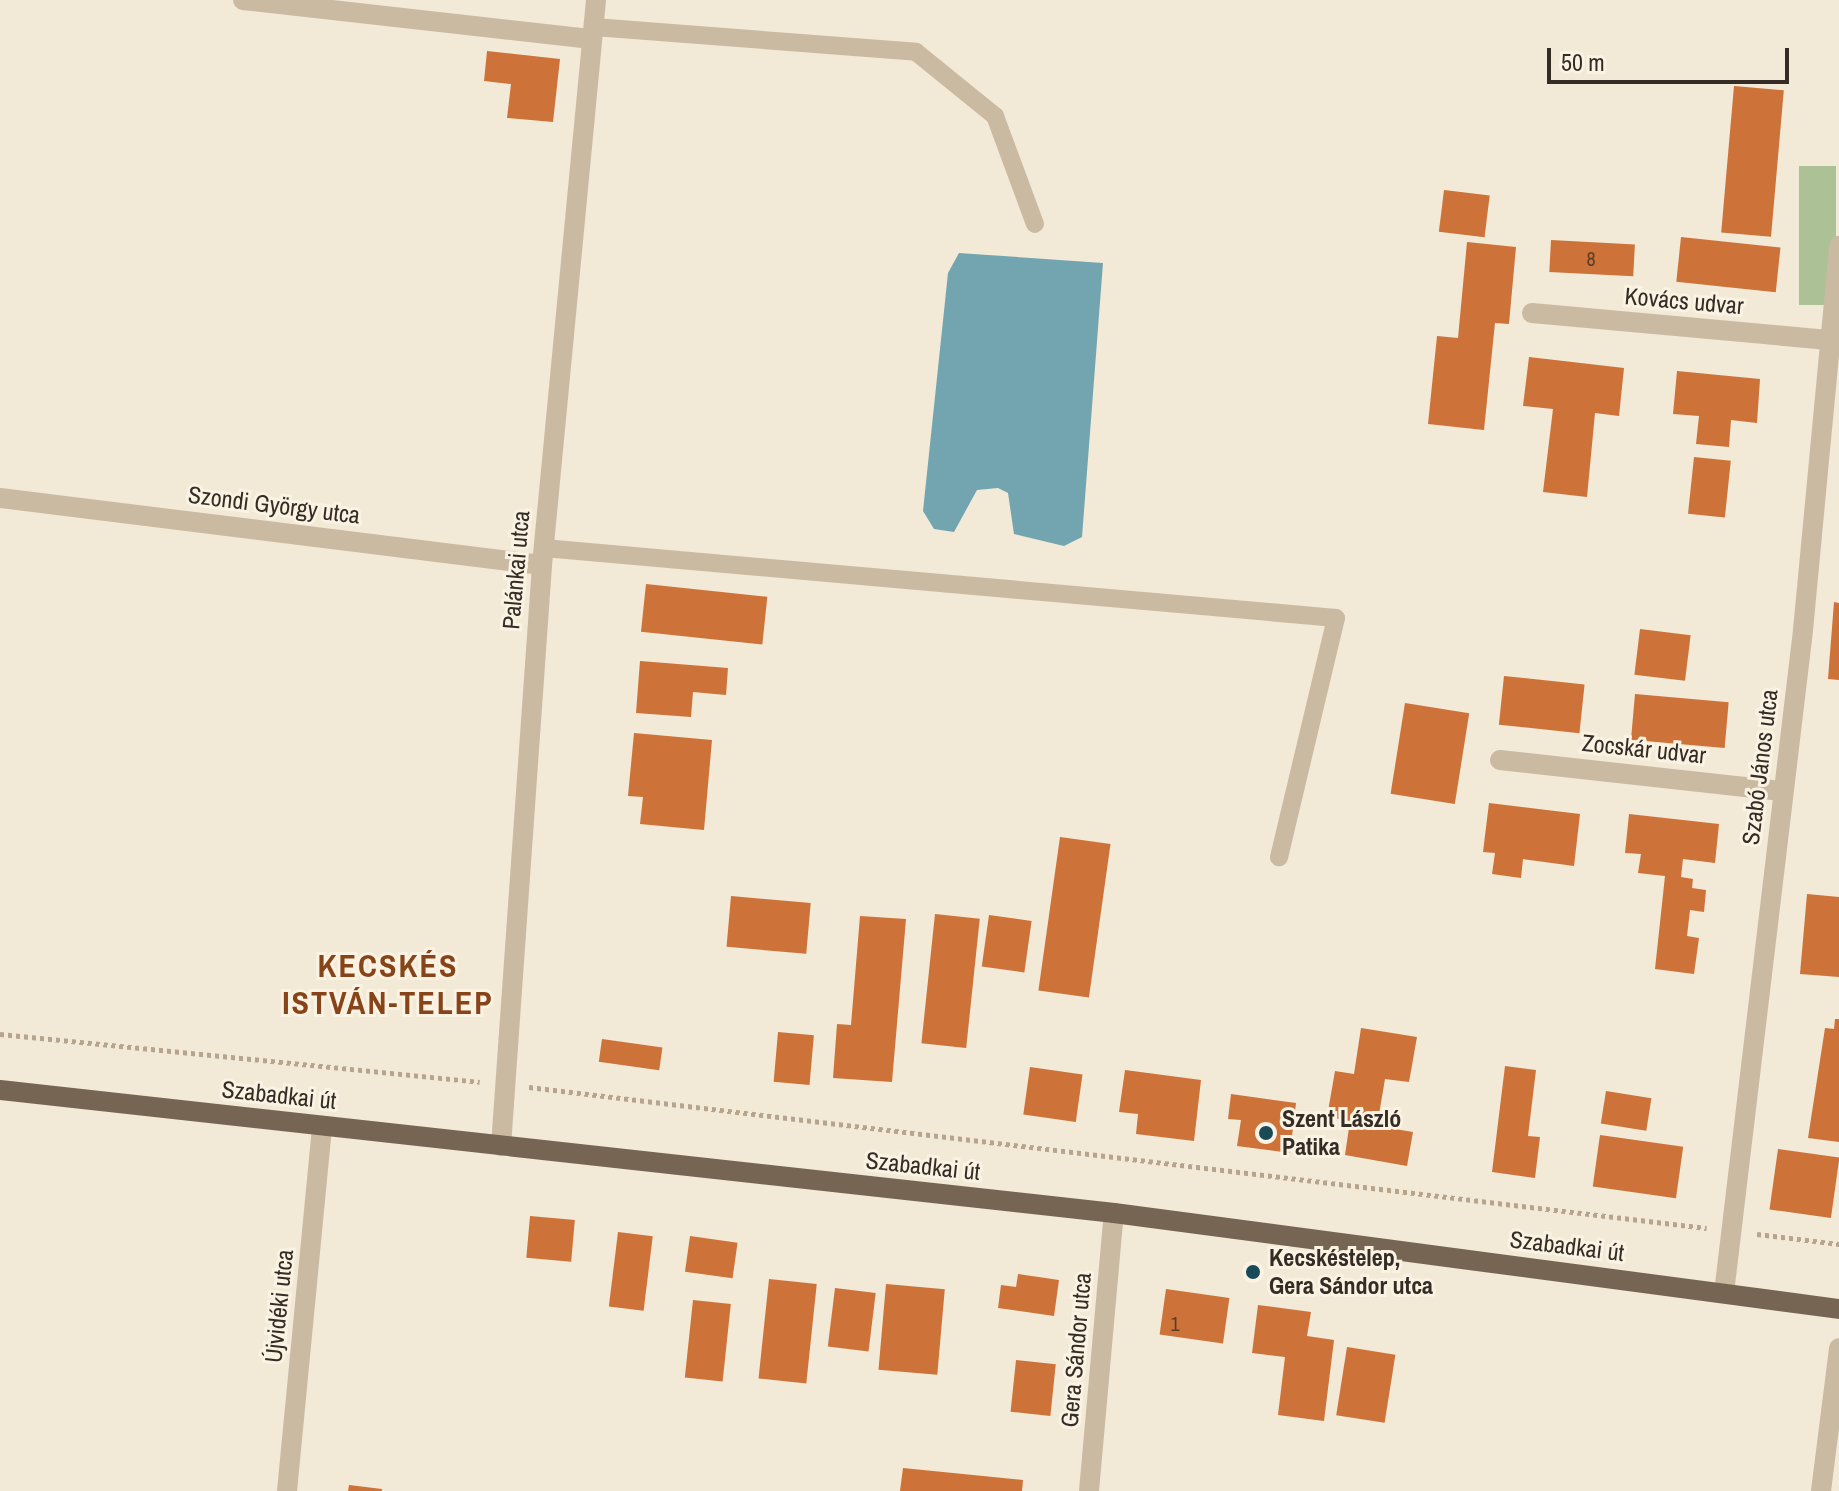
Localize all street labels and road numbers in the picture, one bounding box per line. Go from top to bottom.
street label: Kovács udvar [1623,281,1745,321]
street label: Szondi György utca [186,480,362,530]
street label: Palánkai utca [496,509,536,631]
street label: Szabó János utca [1736,688,1784,846]
street label: Zocskár udvar [1580,728,1708,770]
street label: Szabadkai út [220,1075,338,1115]
street label: Szabadkai út [864,1146,982,1186]
street label: Szabadkai út [1508,1225,1626,1267]
street label: Újvidéki utca [259,1248,299,1364]
street label: Gera Sándor utca [1055,1271,1097,1429]

